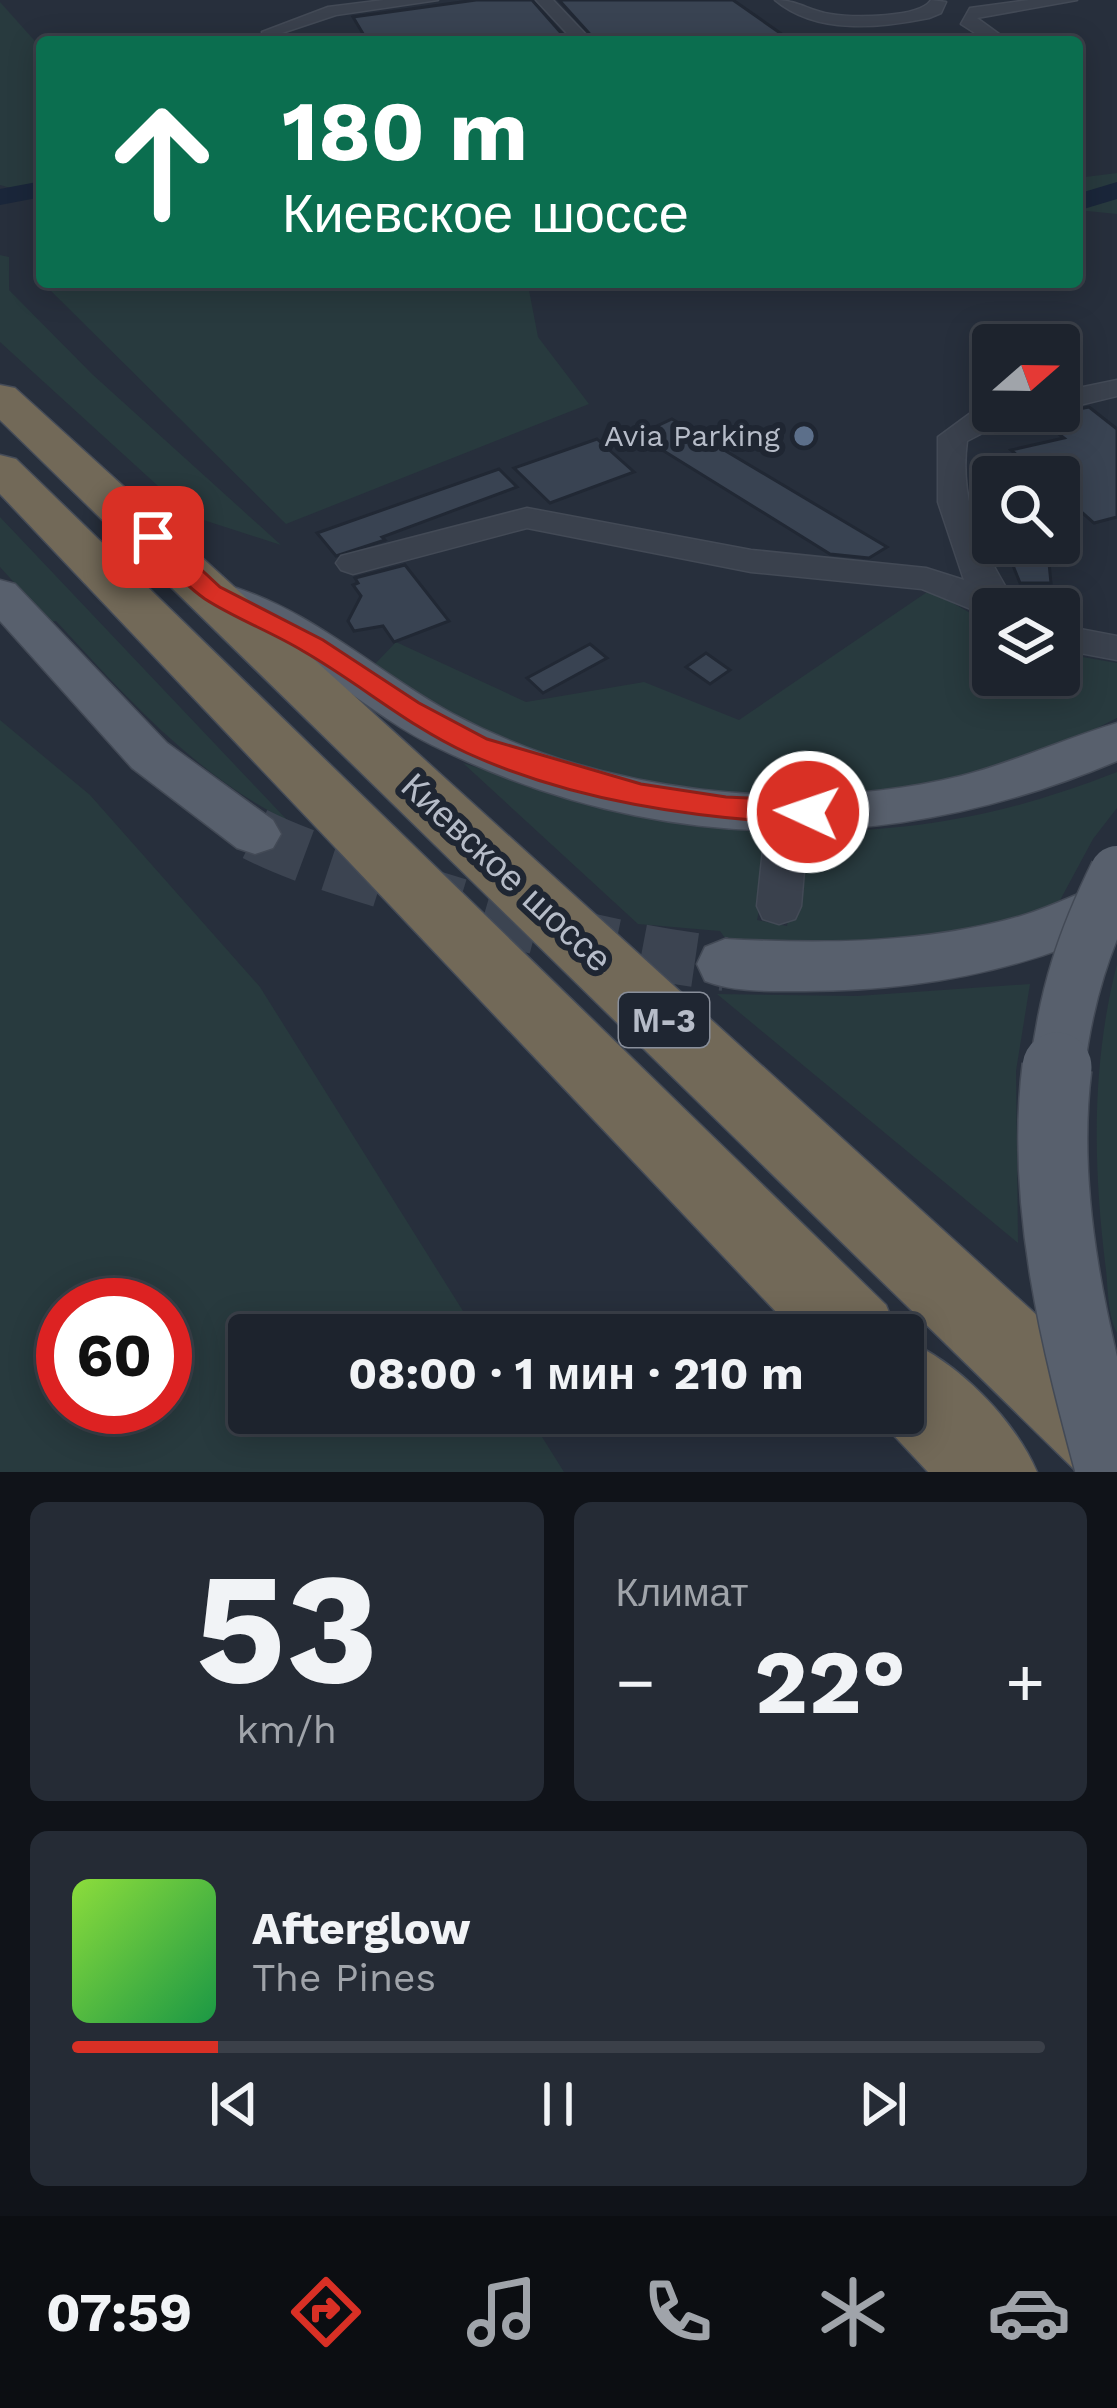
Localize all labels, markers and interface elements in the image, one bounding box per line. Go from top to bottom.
text: 180 m [282,82,528,180]
icon: ahead [84,84,240,240]
text: Киевское шоссе [282,182,689,245]
north arrow [972,324,1080,432]
map controls [972,324,1080,696]
place label: Avia Parking [604,418,780,453]
marker: Avia Parking [791,423,817,449]
button: search [972,456,1080,564]
pin [102,486,204,588]
icon: arrive [120,504,186,570]
button: layers [972,588,1080,696]
position arrow [745,749,871,875]
street label: Киевское шоссе [393,765,620,981]
road number: М-3 [619,993,709,1047]
speed limit sign: 60 [36,1278,192,1434]
text: 08:00 · 1 мин · 210 m [348,1347,804,1400]
text: 53 [195,1537,378,1720]
text: Климат [616,1570,748,1615]
text: 22° [754,1629,906,1735]
text: − [616,1644,655,1721]
text: + [1005,1644,1045,1721]
text: km/h [237,1707,337,1752]
text: Afterglow [252,1902,471,1955]
text: The Pines [252,1955,436,2000]
icon: previous [201,2071,267,2137]
icon: pause [525,2071,591,2137]
icon: next [850,2071,916,2137]
icon: directions [284,2270,368,2354]
icon: music [460,2270,544,2354]
icon: phone [636,2270,720,2354]
icon: climate [811,2270,895,2354]
icon: car [987,2270,1071,2354]
text: 07:59 [46,2281,192,2344]

